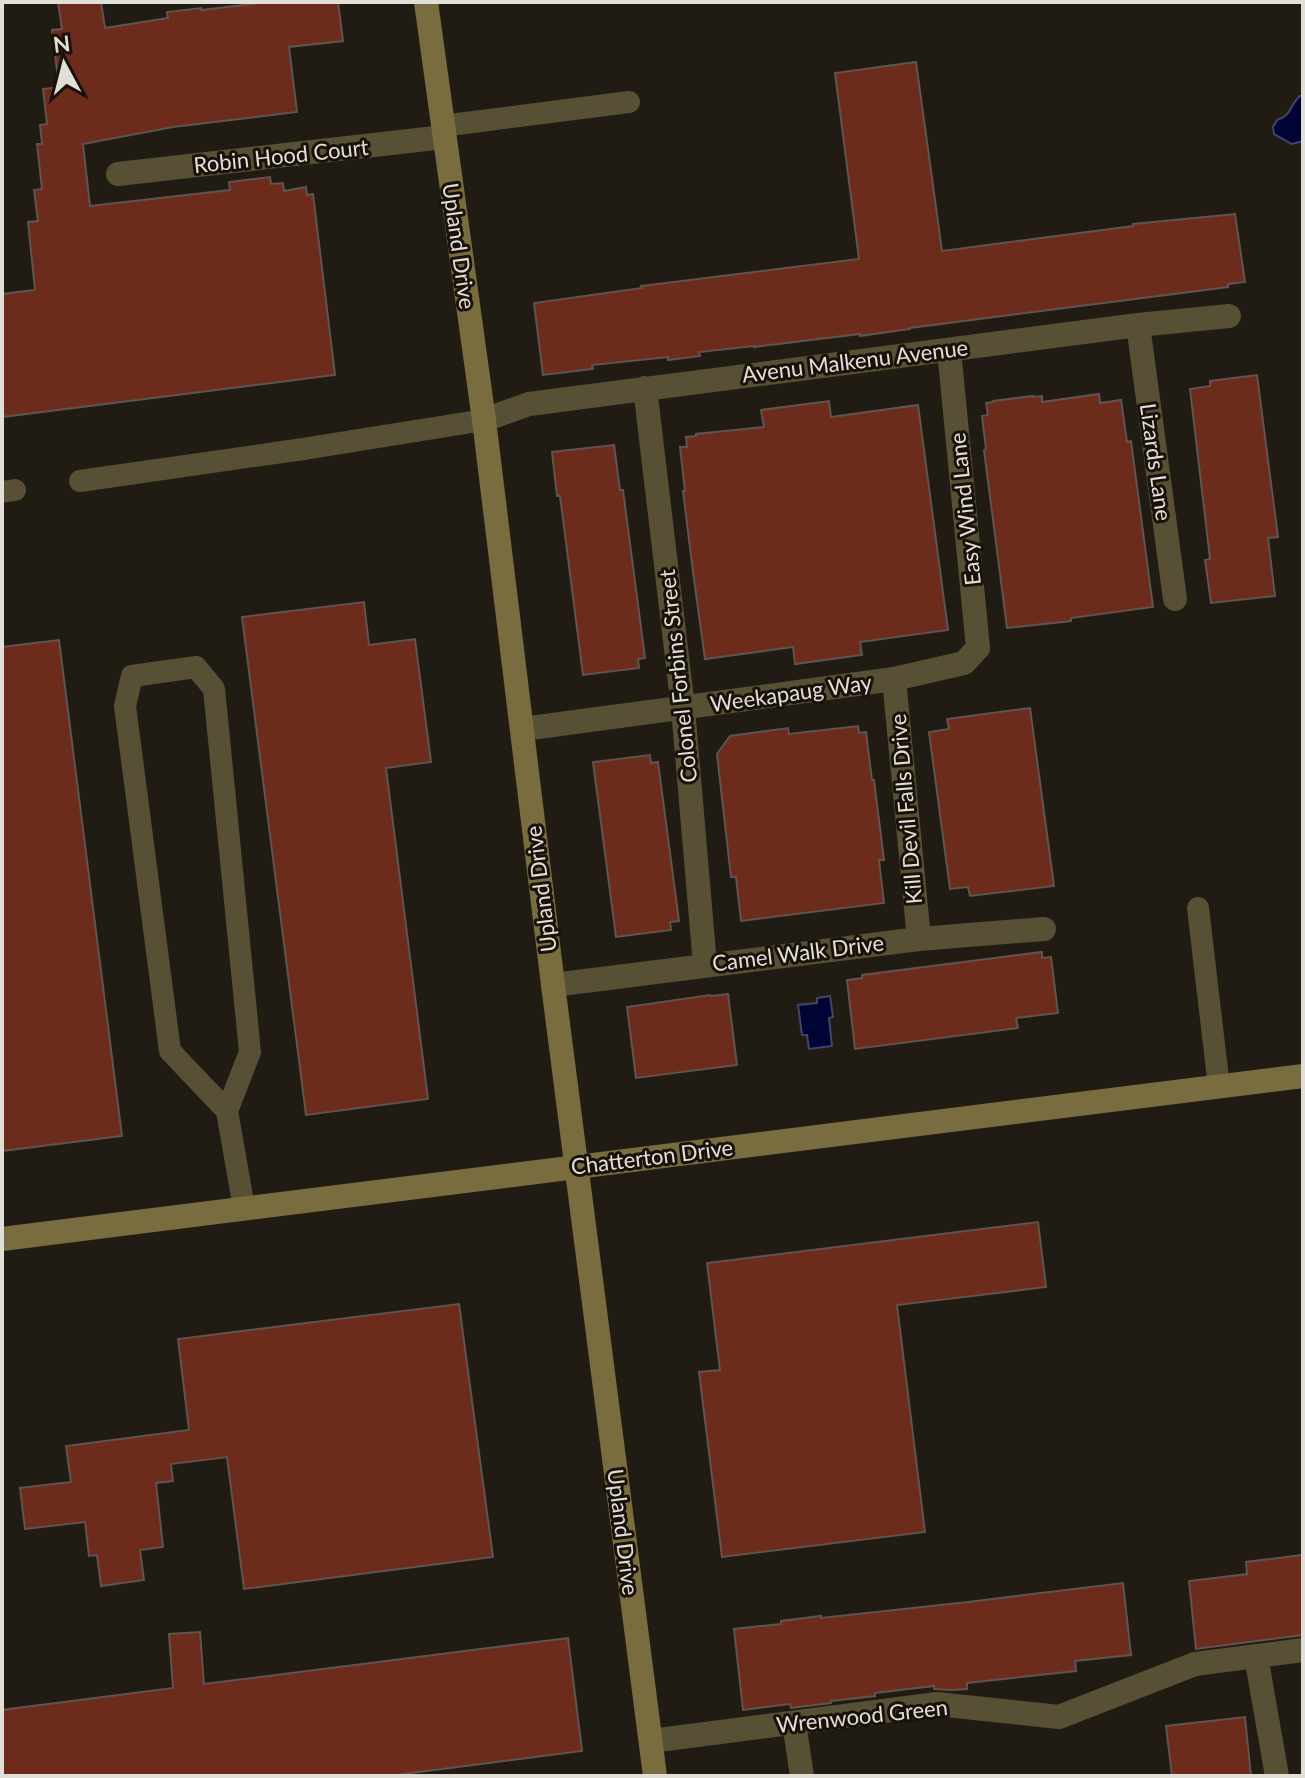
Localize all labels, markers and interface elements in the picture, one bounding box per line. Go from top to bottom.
north arrow [24,24,104,104]
text: N [51,29,72,58]
street label: Robin Hood Court [192,133,370,178]
street label: Upland Drive [437,181,482,311]
street label: Avenu Malkenu Avenue [740,333,969,388]
street label: Lizards Lane [1135,401,1178,523]
street label: Easy Wind Lane [943,431,986,587]
street label: Colonel Forbins Street [653,568,702,784]
street label: Weekapaug Way [708,668,874,717]
street label: Kill Devil Falls Drive [884,713,927,905]
street label: Upland Drive [519,824,562,954]
street label: Camel Walk Drive [711,929,885,976]
street label: Chatterton Drive [569,1133,734,1180]
street label: Upland Drive [602,1467,645,1597]
street label: Wrenwood Green [775,1693,949,1738]

